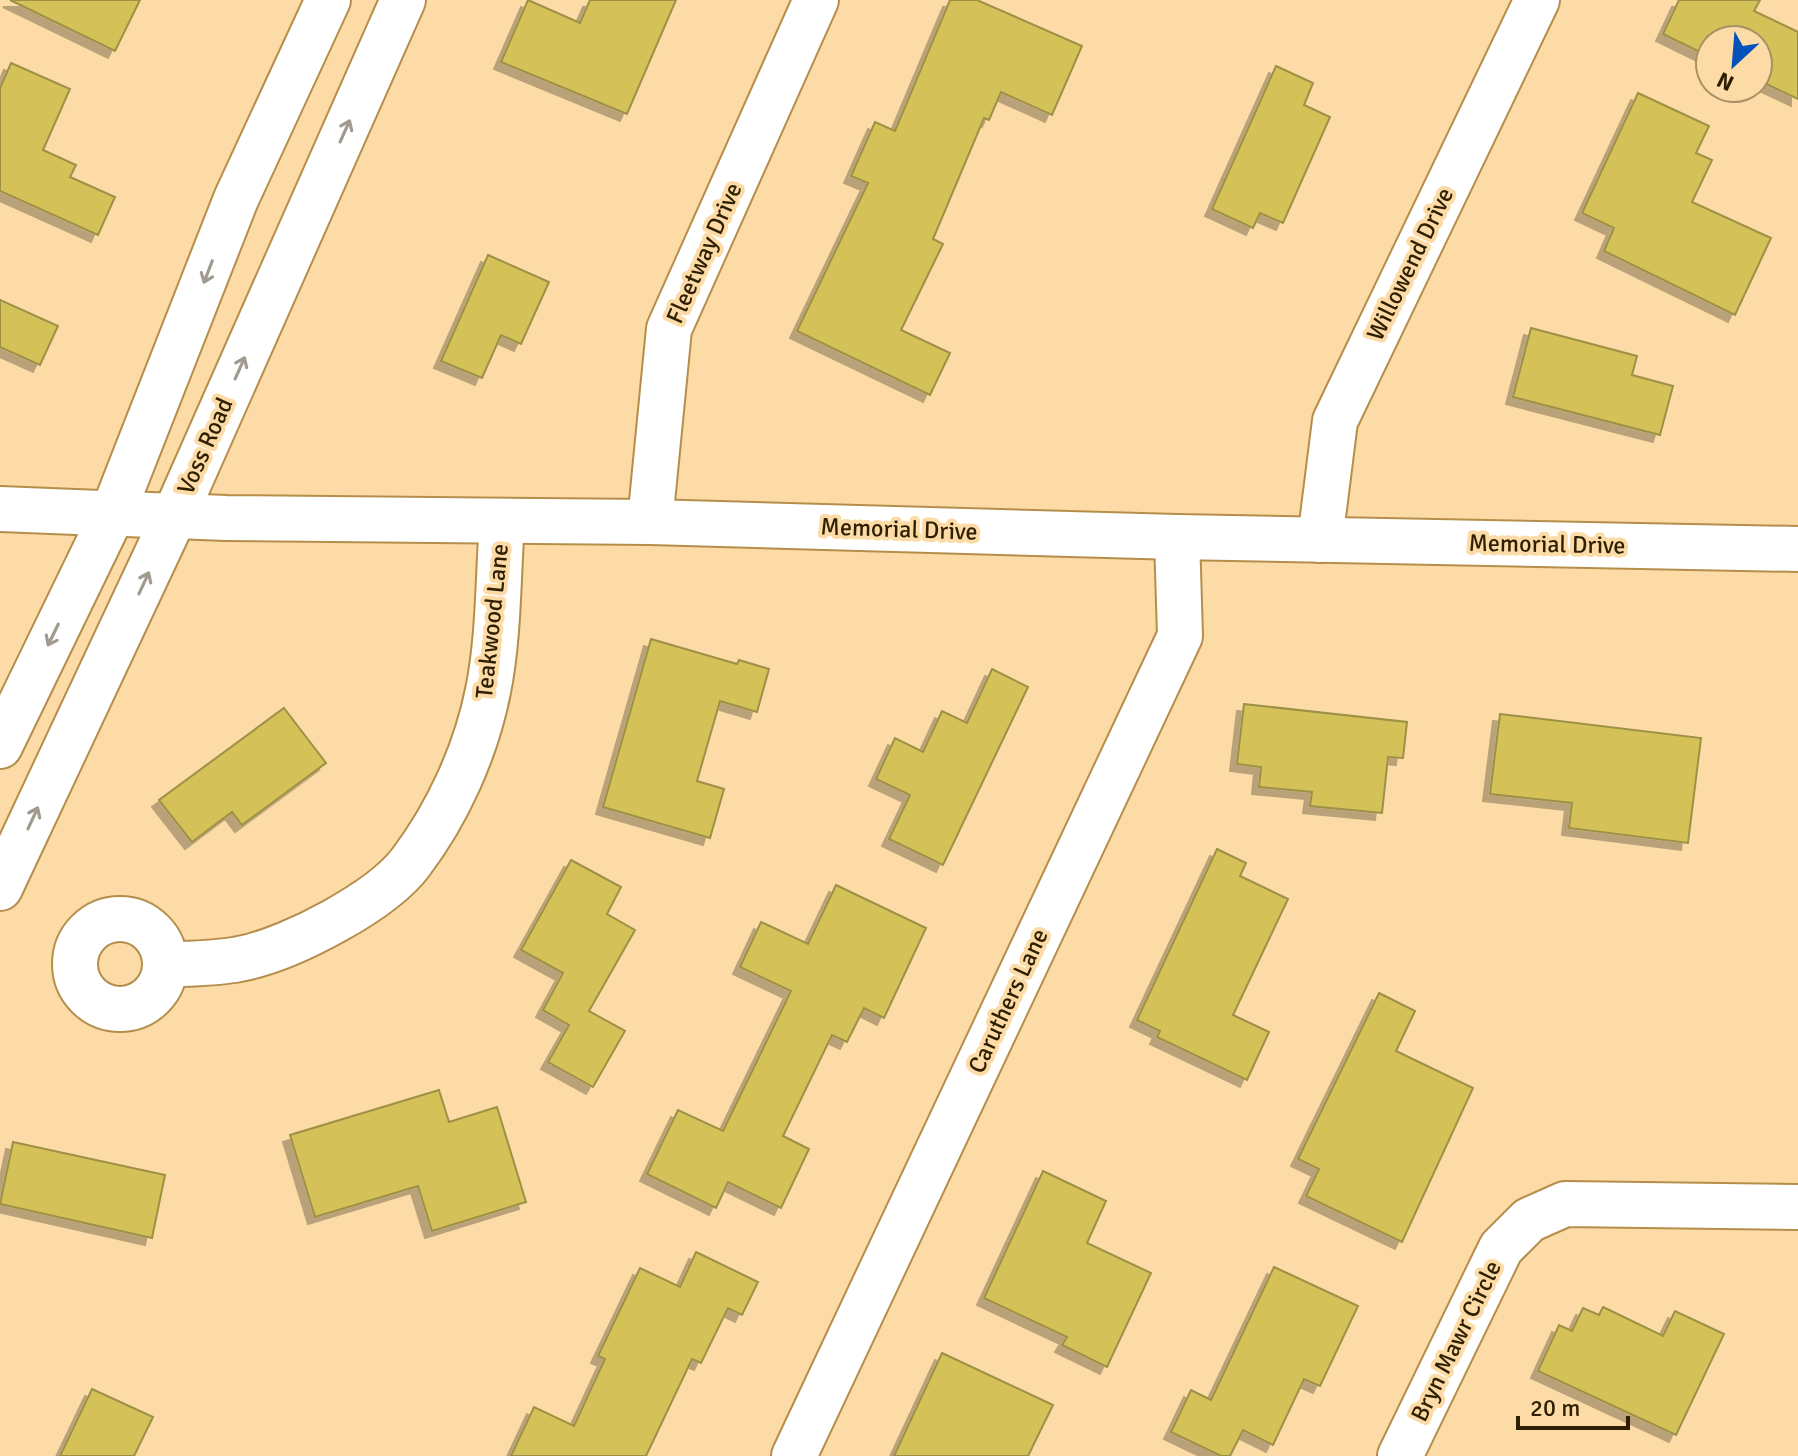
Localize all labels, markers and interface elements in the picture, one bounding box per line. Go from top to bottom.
north arrow [1694,24,1774,104]
text: N [1713,66,1738,97]
one-way arrow [338,119,353,143]
street label: Fleetway Drive [660,178,748,328]
street label: Willowend Drive [1360,183,1460,345]
one-way arrow [200,259,214,284]
one-way arrow [233,357,248,381]
street label: Voss Road [170,393,240,499]
street label: Memorial Drive [820,511,978,547]
street label: Memorial Drive [1468,528,1626,560]
street label: Teakwood Lane [469,542,515,700]
one-way arrow [137,571,152,595]
one-way arrow [45,623,60,647]
one-way arrow [26,806,41,830]
street label: Caruthers Lane [961,924,1055,1078]
street label: Bryn Mawr Circle [1404,1256,1508,1426]
scale bar [1518,1380,1628,1430]
text: 20 m [1530,1393,1580,1423]

